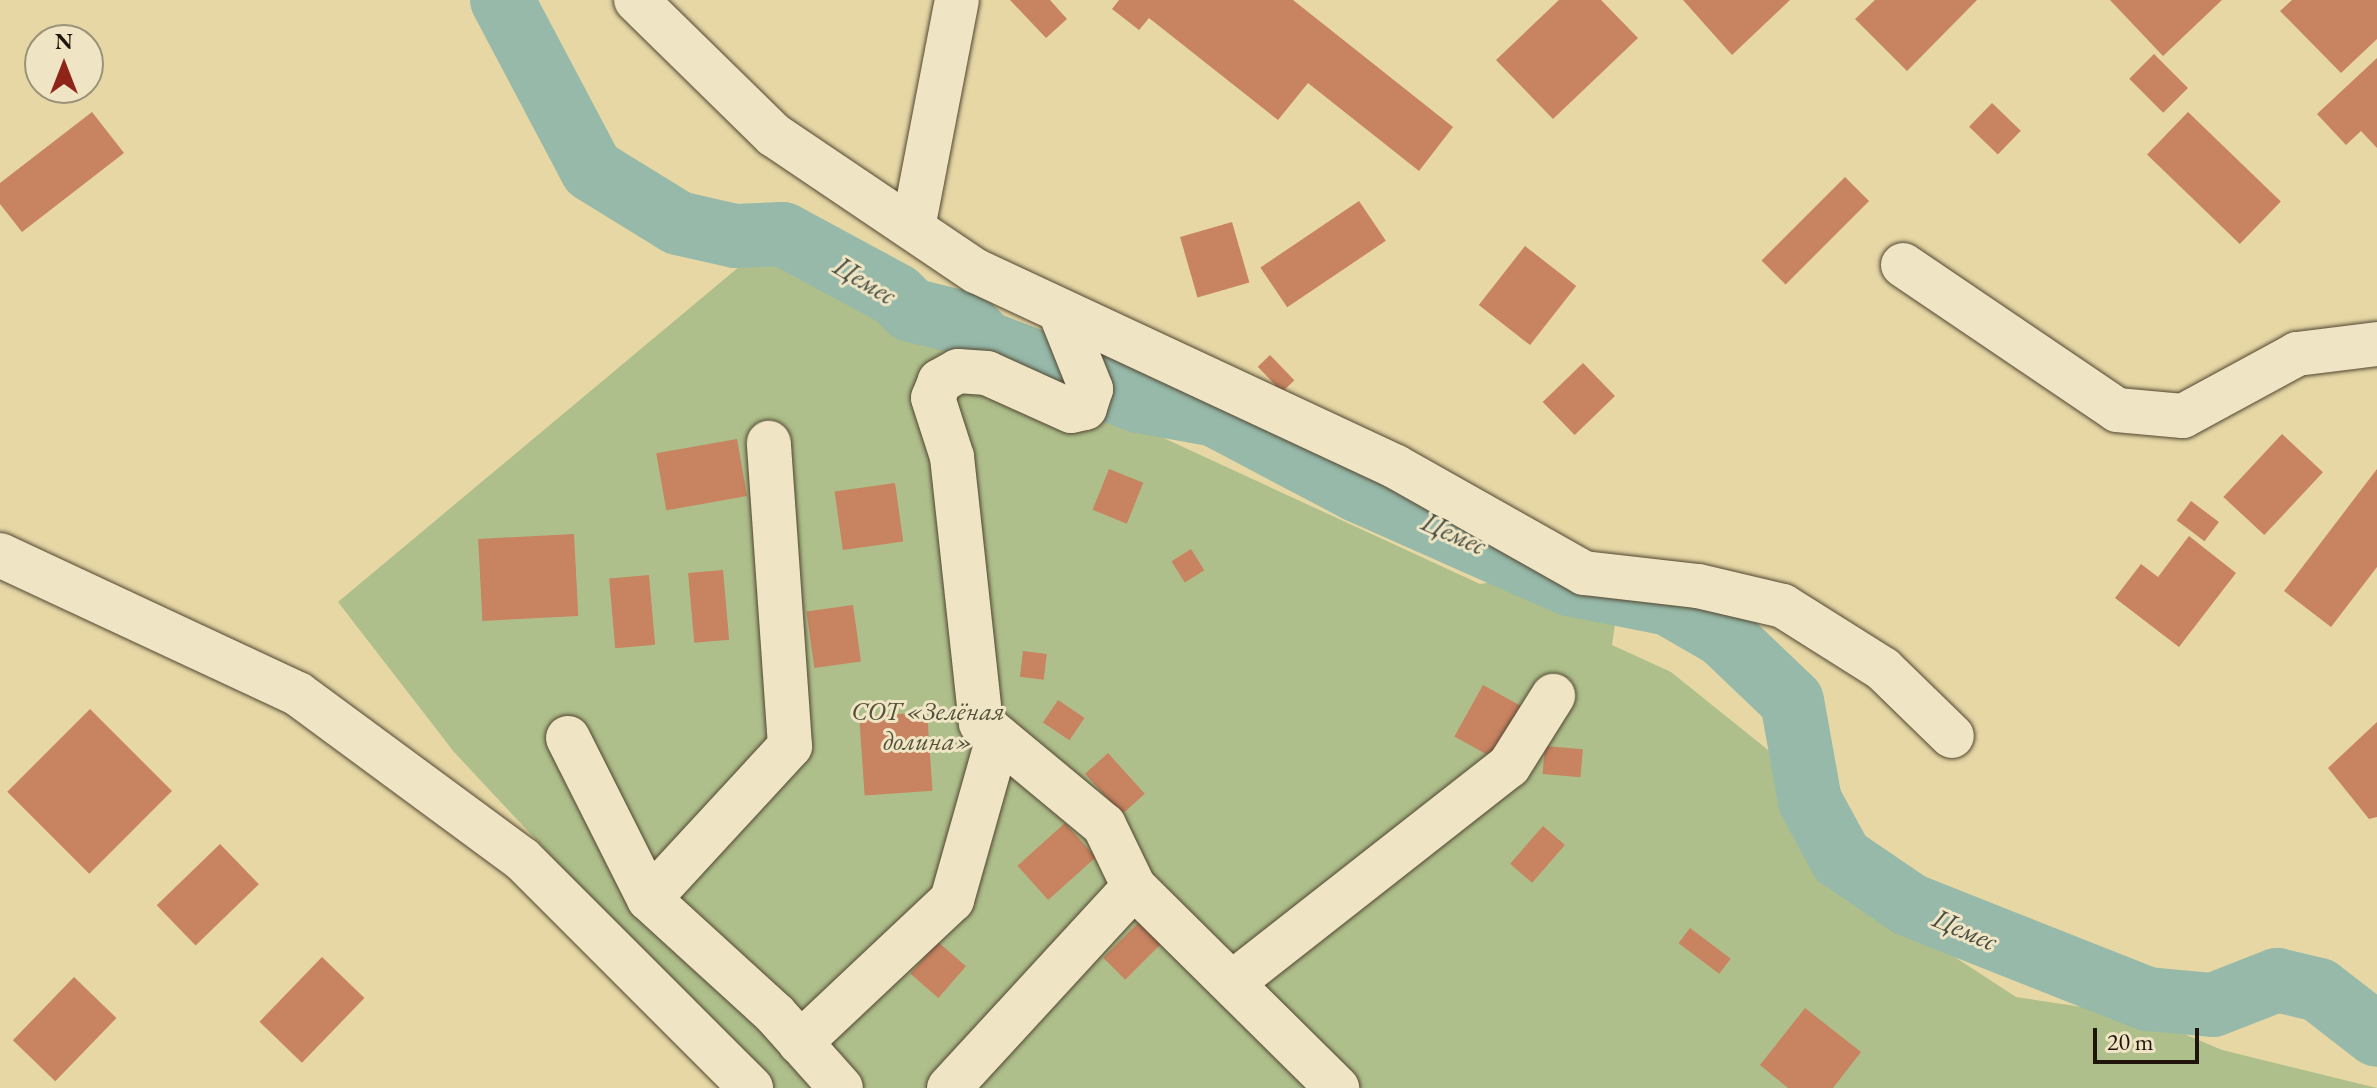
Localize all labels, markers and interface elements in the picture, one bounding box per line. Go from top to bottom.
north arrow [24,24,104,104]
text: N [55,27,73,56]
water label: Цемес [828,248,902,312]
water label: Цемес [1417,504,1491,562]
park label: СОТ «Зелёная долина» [851,696,1005,758]
water label: Цемес [1928,900,2002,958]
scale bar [2097,1012,2203,1062]
text: 20 m [2107,1026,2154,1057]

